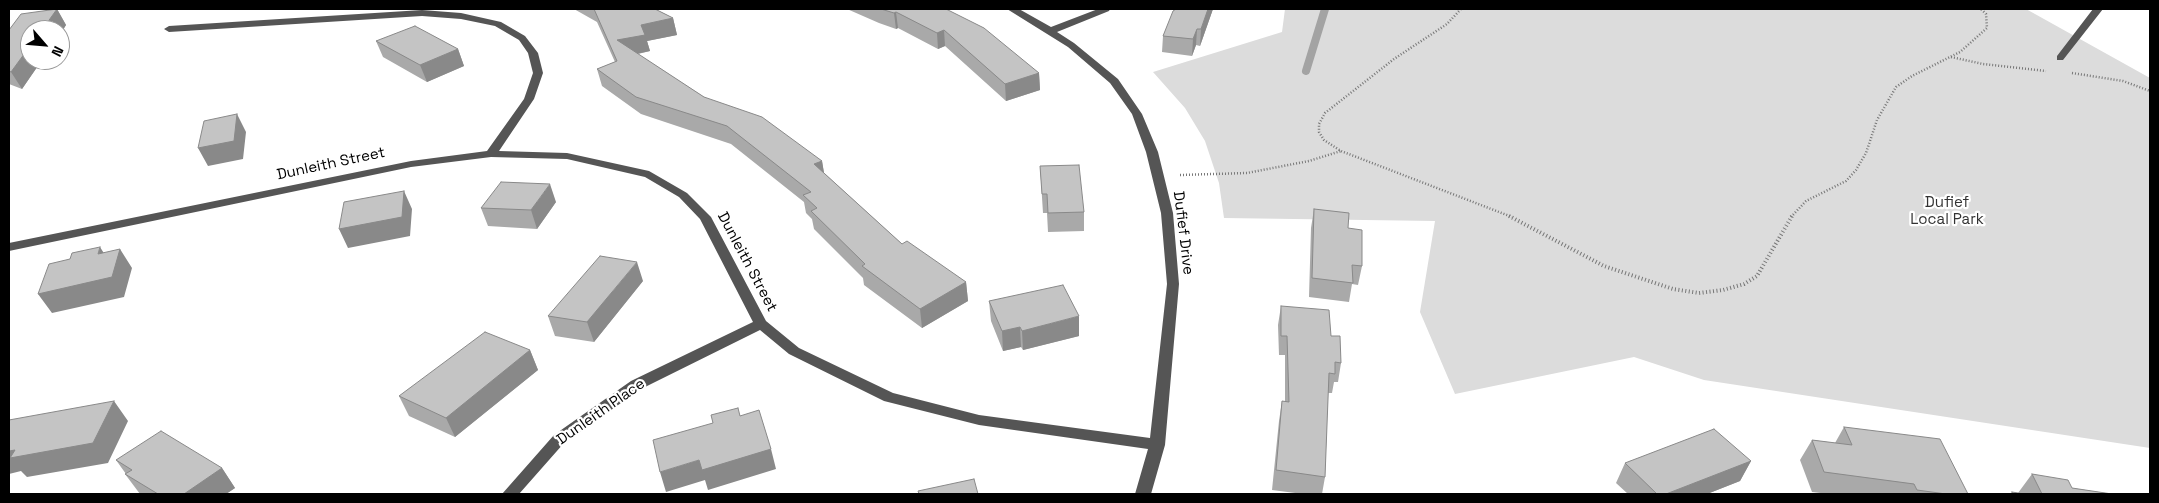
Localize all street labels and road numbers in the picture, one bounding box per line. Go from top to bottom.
street label: Dunleith Street [275,144,387,184]
street label: Dufief Drive [1169,190,1197,276]
street label: Dunleith Street [713,209,781,315]
street label: Dunleith Place [553,375,649,449]

